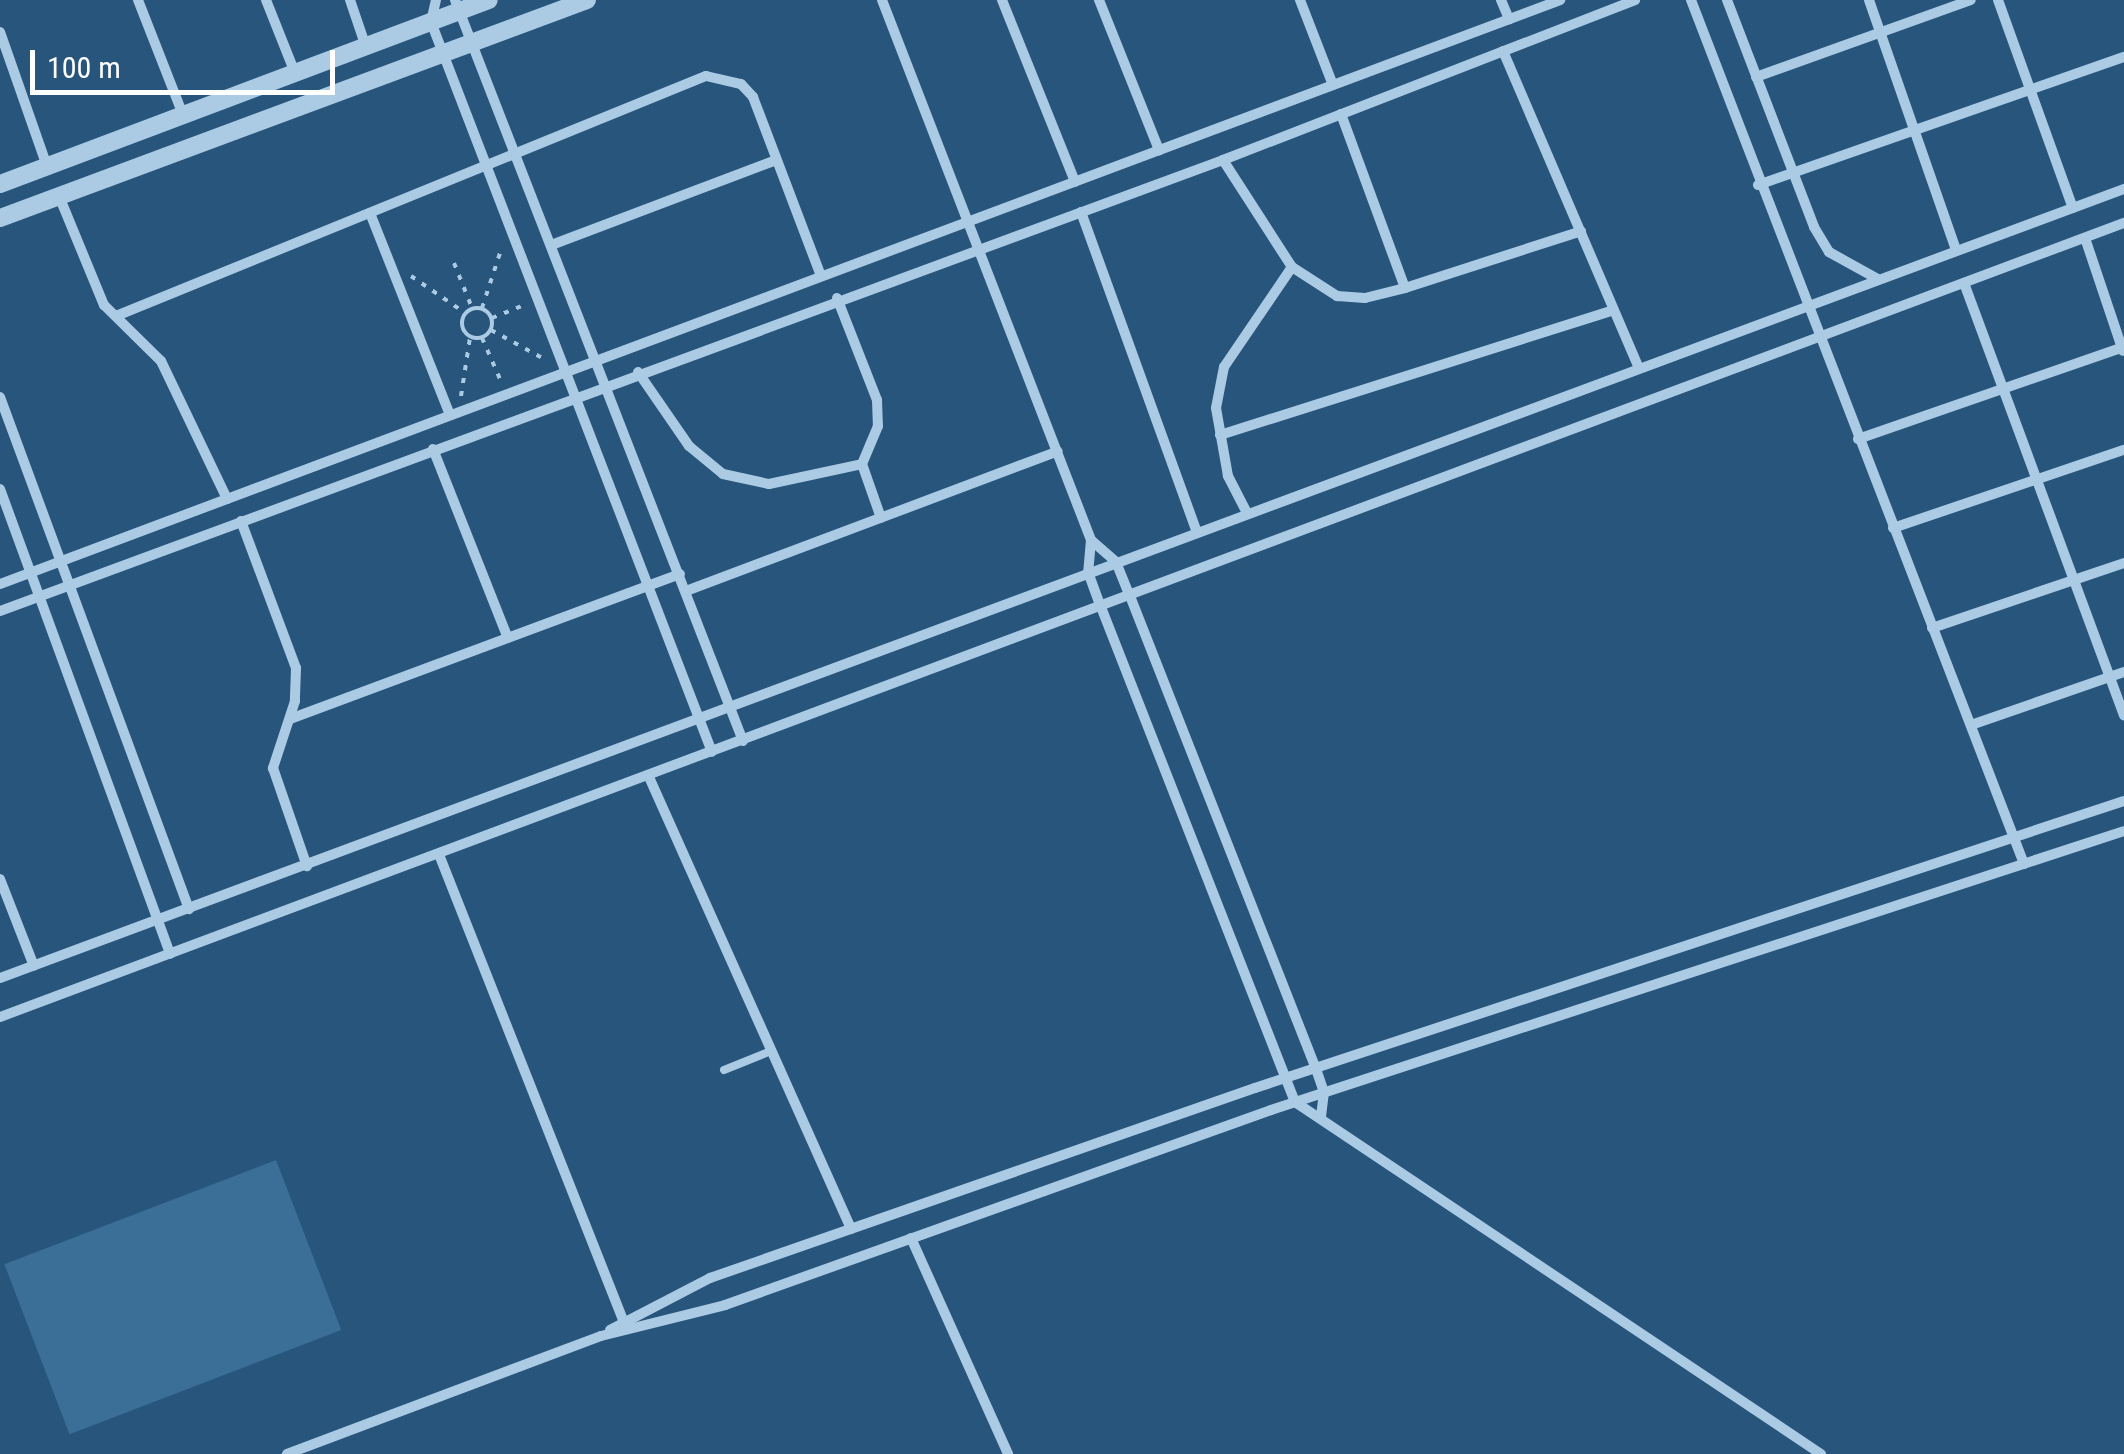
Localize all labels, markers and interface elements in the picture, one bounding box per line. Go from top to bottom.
scale bar [35,30,340,92]
text: 100 m [47,50,121,85]

